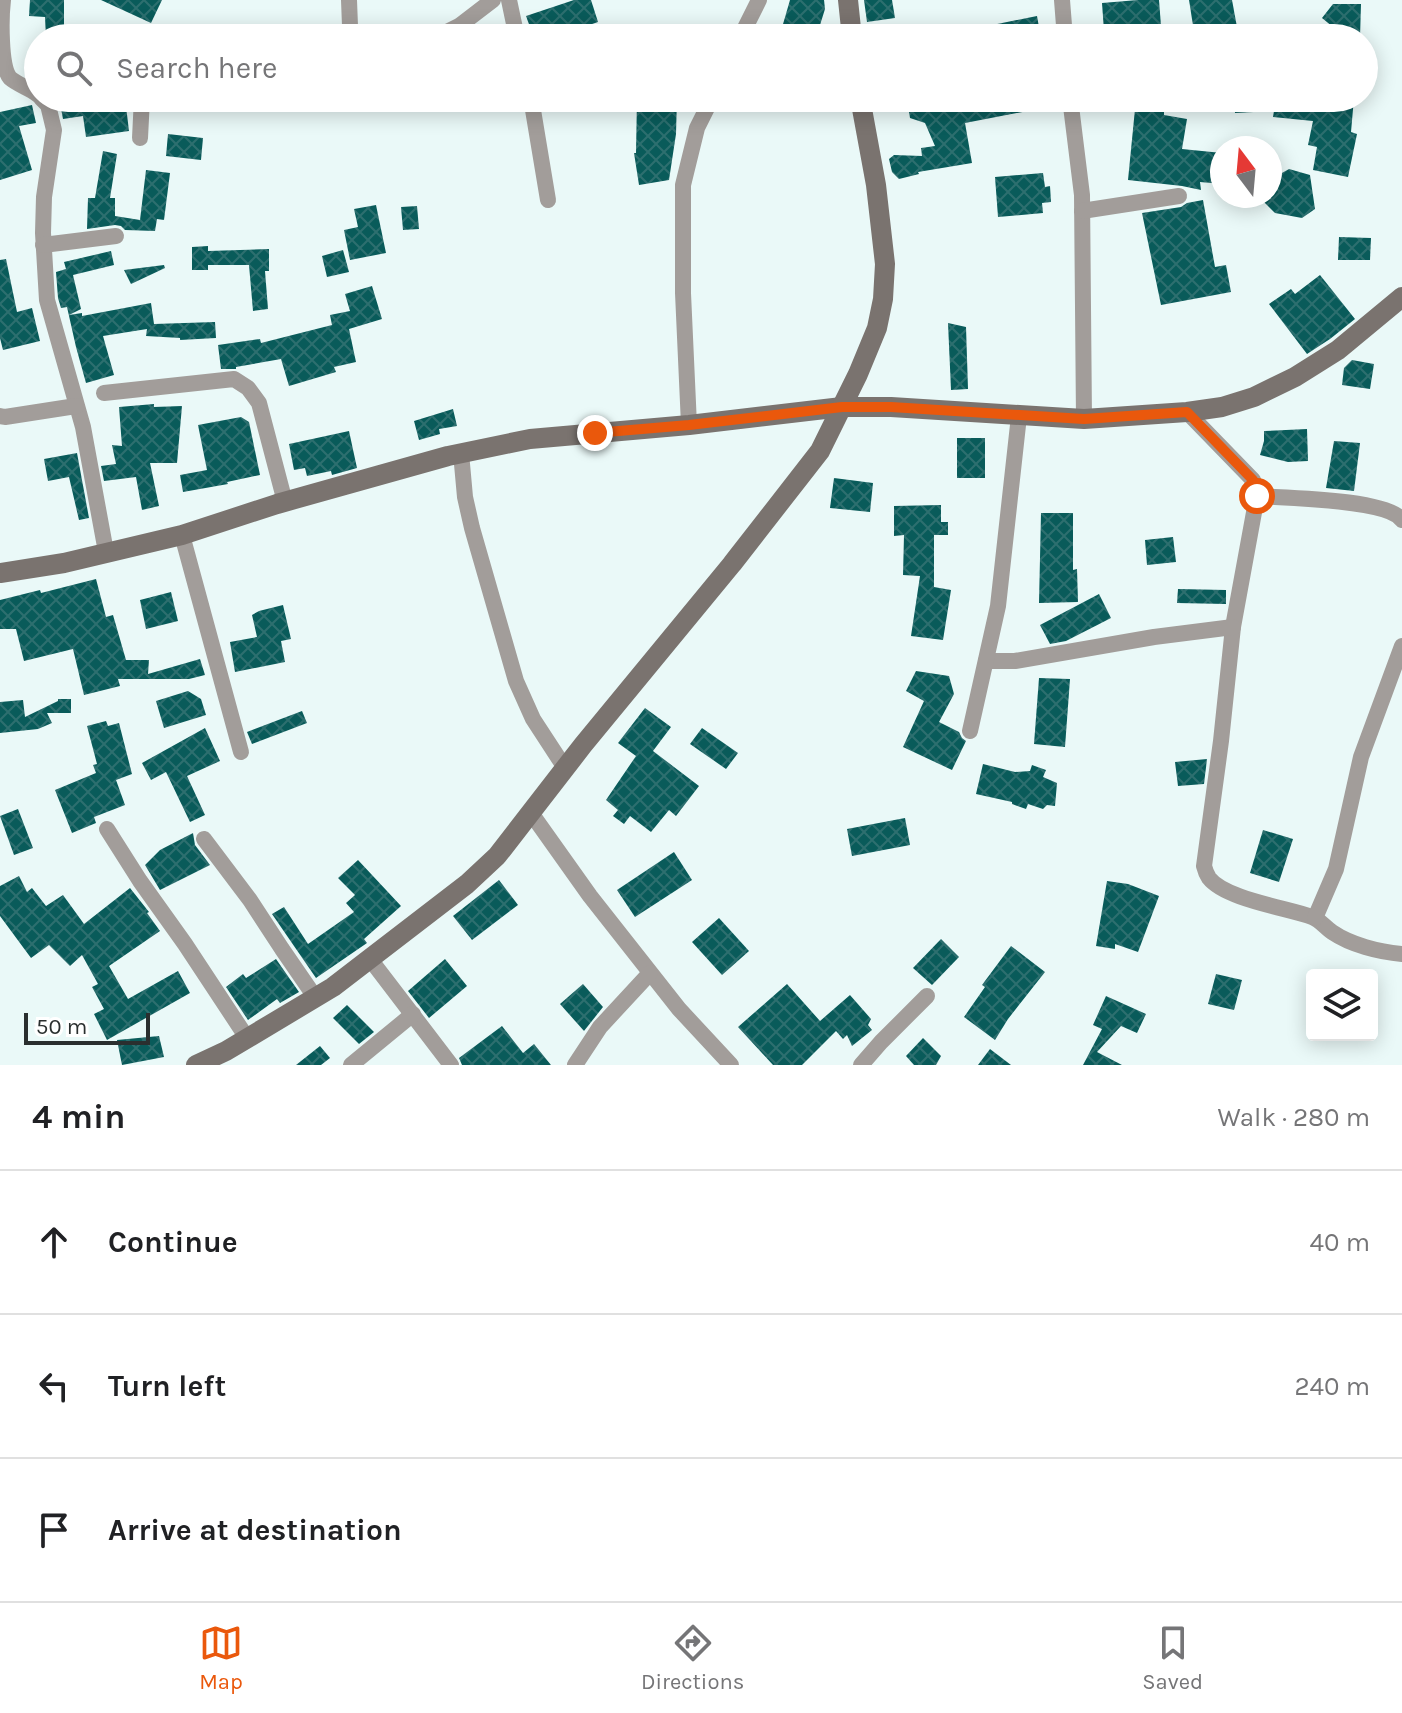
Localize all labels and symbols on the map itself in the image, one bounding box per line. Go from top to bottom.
north arrow [1210,136,1282,208]
route end [577,415,613,451]
route start [1239,478,1275,514]
scale bar [24,1009,150,1045]

